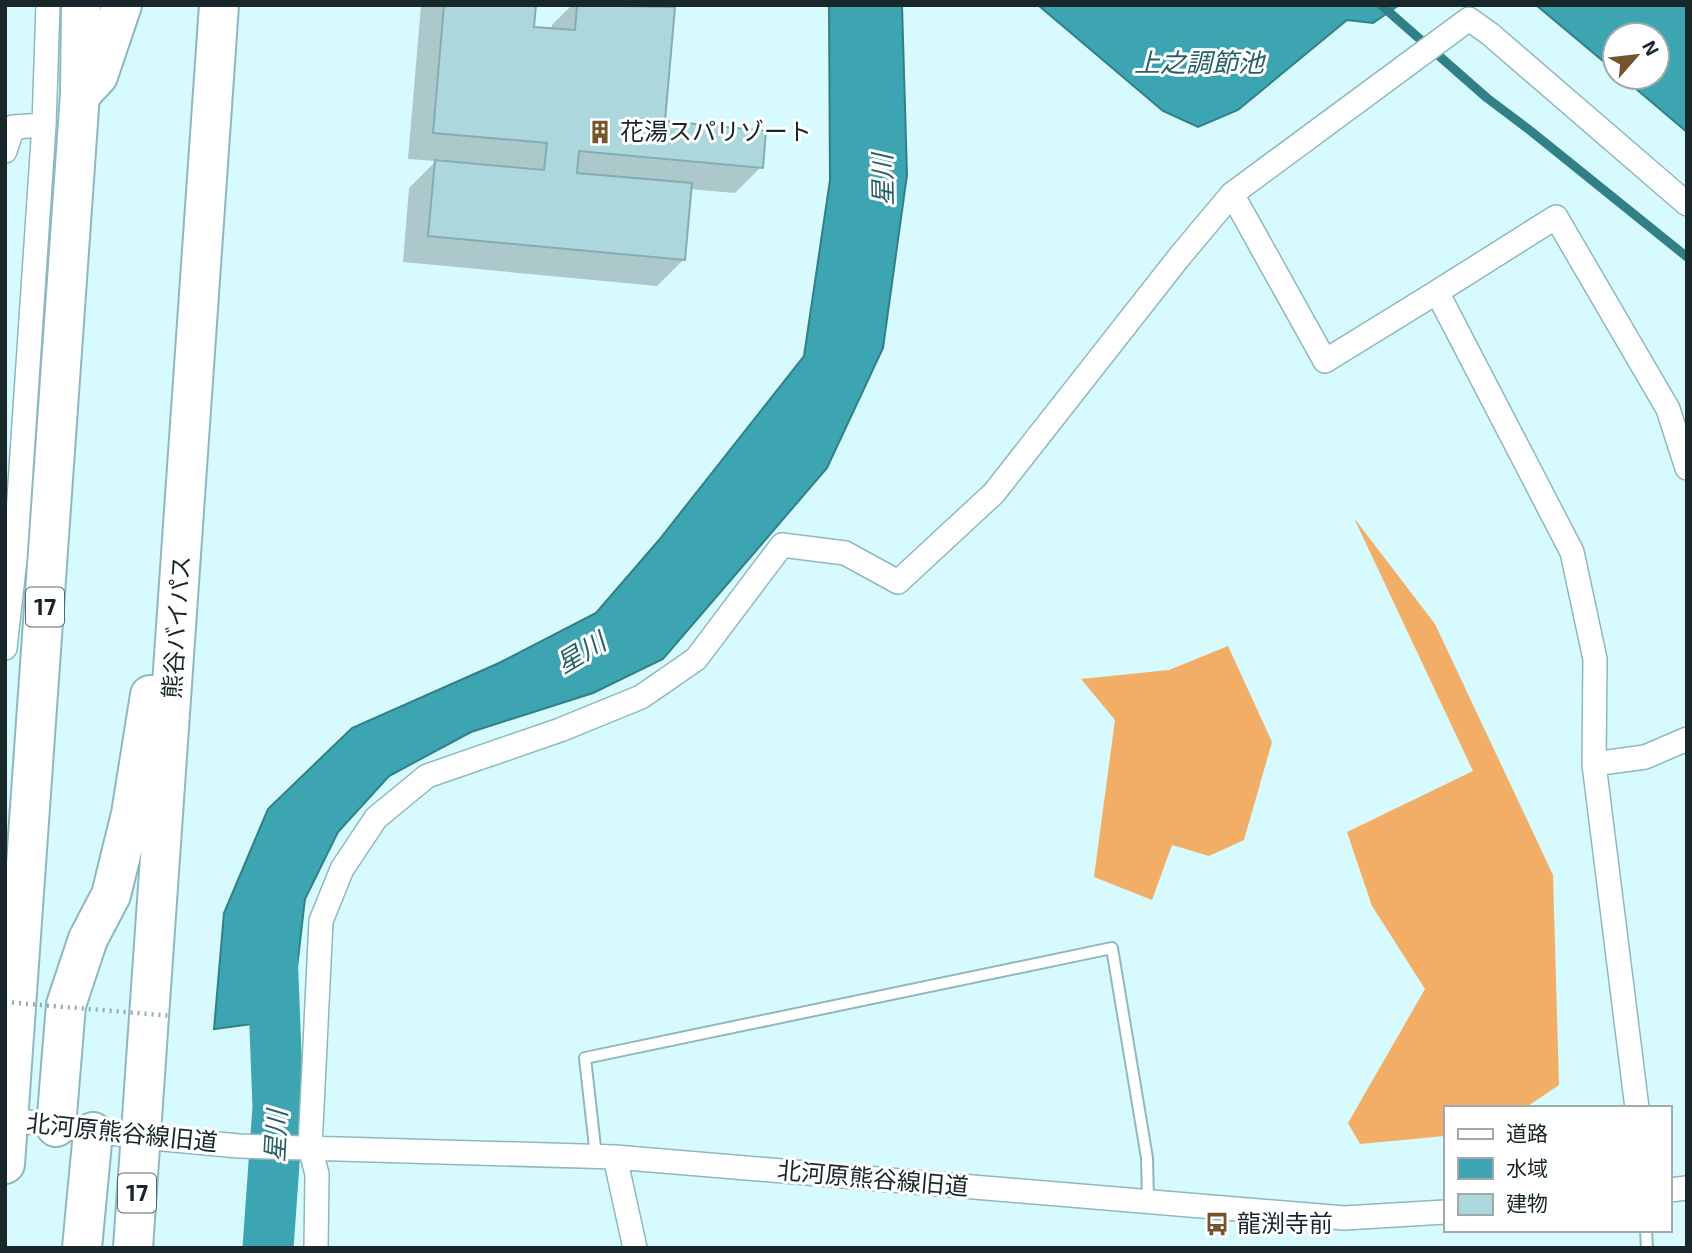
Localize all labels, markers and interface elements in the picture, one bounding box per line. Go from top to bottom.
north arrow [1601,21,1671,91]
text: N [1638,36,1665,59]
water label: 上之調節池 [1134,46,1267,77]
place label: 花湯スパリゾート [620,116,812,145]
building icon: 花湯スパリゾート [586,118,614,146]
water label: 星川 [865,151,897,206]
street label: 熊谷バイパス [156,554,195,699]
road number: 17 [26,587,64,626]
water label: 星川 [550,623,613,678]
water label: 星川 [258,1106,291,1163]
legend [1444,1106,1671,1232]
street label: 北河原熊谷線旧道 [25,1107,219,1156]
text: 道路 [1506,1120,1548,1145]
street label: 北河原熊谷線旧道 [776,1155,970,1200]
text: 水域 [1506,1155,1548,1180]
road number: 17 [118,1174,156,1212]
text: 建物 [1506,1190,1548,1215]
place label: 龍渕寺前 [1237,1208,1333,1237]
bus stop icon: 龍渕寺前 [1203,1210,1231,1238]

